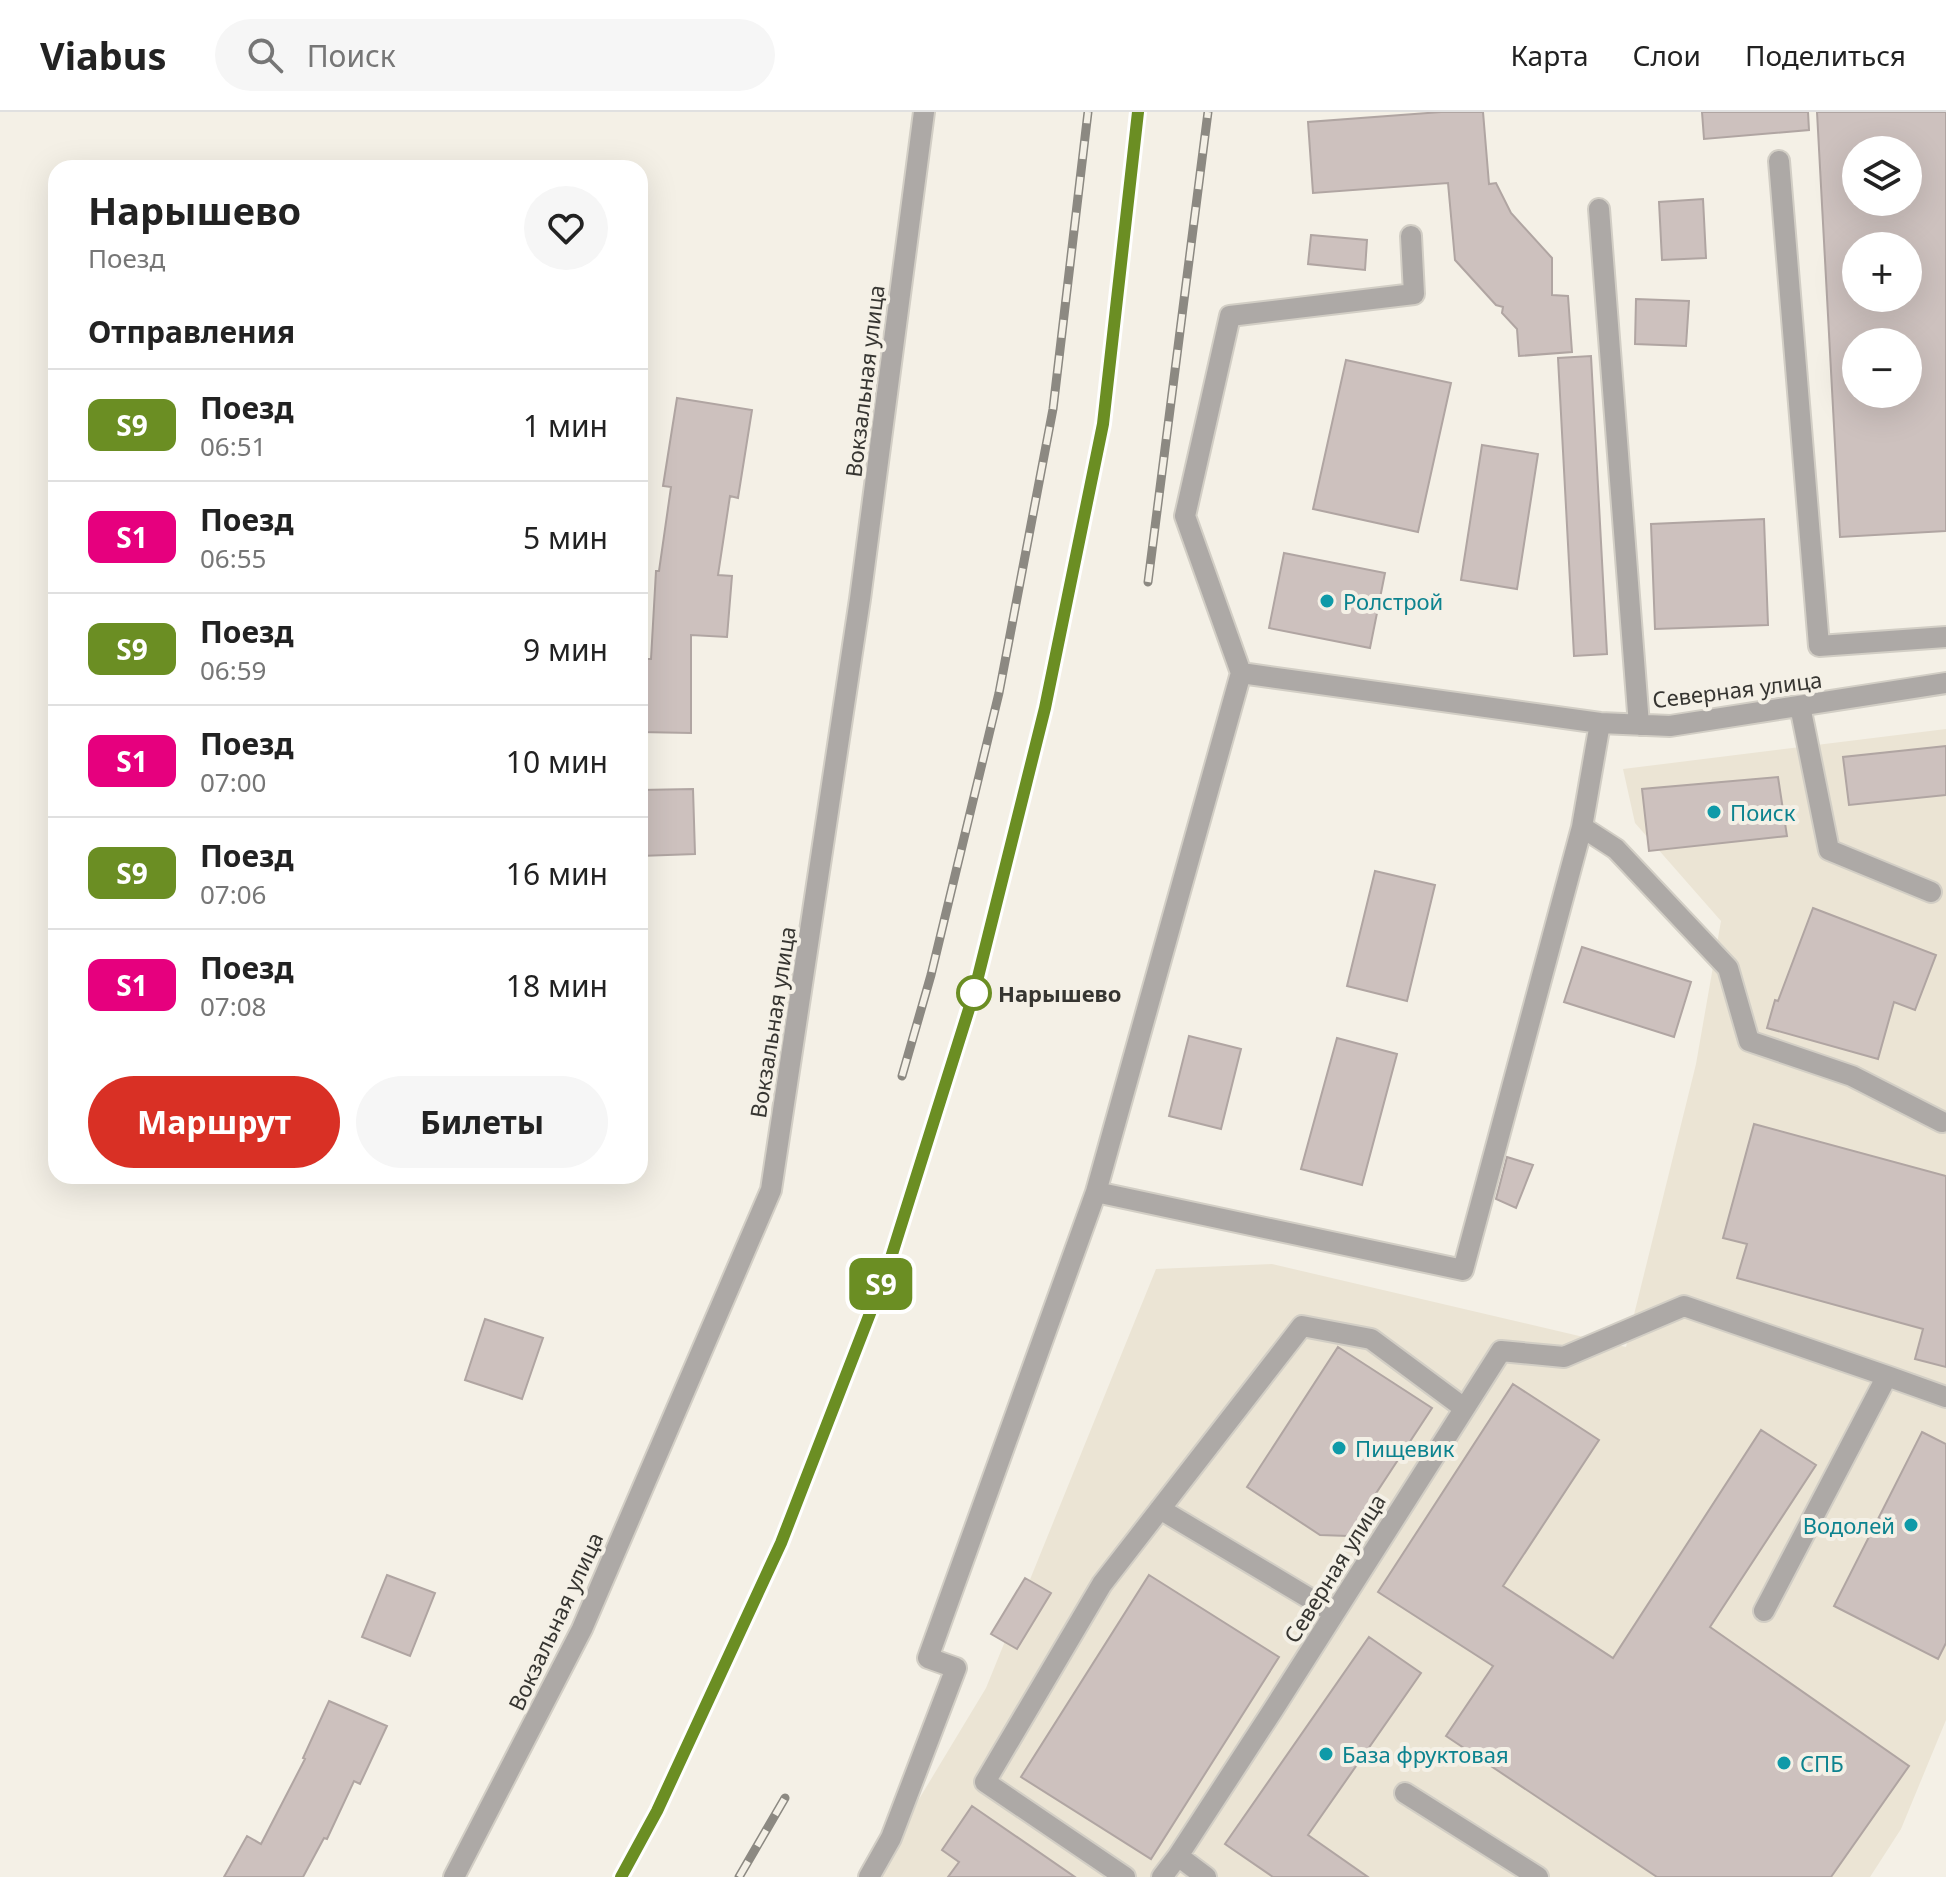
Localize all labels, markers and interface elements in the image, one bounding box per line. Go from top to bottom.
search box [215,19,775,91]
text: Viabus [40,29,167,81]
icon: search [243,33,287,77]
text: Поиск [307,35,396,76]
text: Карта [1510,36,1589,74]
text: Слои [1633,36,1701,74]
text: Поделиться [1745,36,1906,74]
map controls [1842,136,1922,408]
button: layers [1842,136,1922,216]
text: Нарышево [88,184,301,236]
button: heart [524,186,608,270]
button: + [1842,232,1922,312]
text: Поезд [88,240,165,276]
street label: Вокзальная улица [837,283,891,479]
text: Отправления [88,311,295,352]
button: − [1842,328,1922,408]
text: Поезд [200,387,294,428]
text: 1 мин [523,405,608,446]
text: S9 [116,406,148,444]
text: 06:51 [200,428,266,464]
text: Поезд [200,499,294,540]
text: 5 мин [523,517,608,558]
text: S1 [116,518,148,556]
text: 06:55 [200,540,266,576]
place label: Ролстрой [1343,586,1443,616]
marker: Ролстрой [1318,592,1336,610]
text: Поезд [200,611,294,652]
text: 9 мин [523,629,608,670]
text: S9 [116,630,148,668]
text: 06:59 [200,652,266,688]
street label: Северная улица [1650,664,1824,714]
text: Поезд [200,723,294,764]
text: 10 мин [506,741,608,782]
text: S1 [116,742,148,780]
text: 07:00 [200,764,266,800]
place label: Поиск [1730,797,1796,827]
marker: Поиск [1705,803,1723,821]
text: Поезд [200,835,294,876]
text: 16 мин [506,853,608,894]
text: S9 [116,854,148,892]
text: 07:06 [200,876,266,912]
street label: Вокзальная улица [742,924,802,1120]
text: Поезд [200,947,294,988]
text: 18 мин [506,965,608,1006]
text: S1 [116,966,148,1004]
marker: Нарышево [957,976,991,1010]
place label: Нарышево [998,978,1121,1008]
text: 07:08 [200,988,266,1024]
button: Маршрут [88,1076,340,1168]
button: Билеты [356,1076,608,1168]
line badge: S9 [845,1258,917,1310]
text: S9 [865,1265,897,1303]
place label: Пищевик [1355,1433,1455,1463]
marker: Пищевик [1330,1439,1348,1457]
street label: Северная улица [1276,1488,1392,1648]
place label: Водолей [1803,1510,1895,1540]
marker: Водолей [1902,1516,1920,1534]
street label: Вокзальная улица [501,1527,609,1715]
place label: База фруктовая [1342,1739,1509,1769]
marker: База фруктовая [1317,1745,1335,1763]
place label: СПБ [1800,1748,1844,1778]
marker: СПБ [1775,1754,1793,1772]

